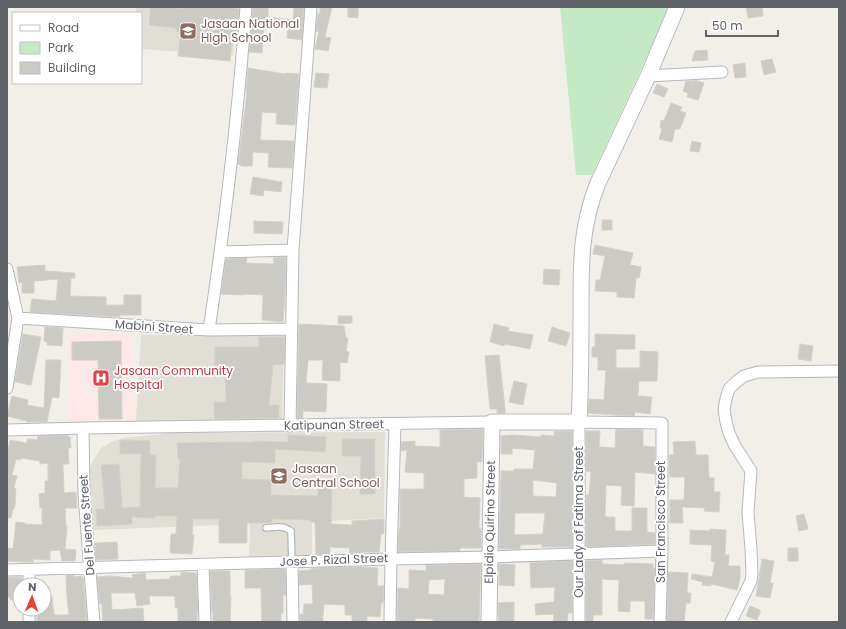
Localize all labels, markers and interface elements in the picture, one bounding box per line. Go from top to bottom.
legend [12,12,142,84]
scale bar [706,12,778,38]
place label: Jasaan National High School [201,15,299,46]
text: 50 m [712,17,743,34]
text: Road [48,19,79,36]
school or university icon: Jasaan National High School [178,21,198,41]
text: Park [48,39,75,56]
text: Building [48,59,96,76]
street label: Mabini Street [114,315,194,338]
place label: Jasaan Community Hospital [114,362,233,393]
hospital icon: Jasaan Community Hospital [91,368,111,388]
street label: Katipunan Street [284,415,384,434]
street label: Our Lady of Fatima Street [570,446,587,598]
place label: Jasaan Central School [292,460,380,491]
street label: Elpidio Quirino Street [480,460,499,584]
street label: San Francisco Street [652,461,669,583]
school or university icon: Jasaan Central School [269,466,289,486]
street label: Del Fuente Street [74,474,99,576]
street label: Jose P. Rizal Street [279,549,389,570]
north arrow [12,577,52,617]
text: N [28,579,37,595]

